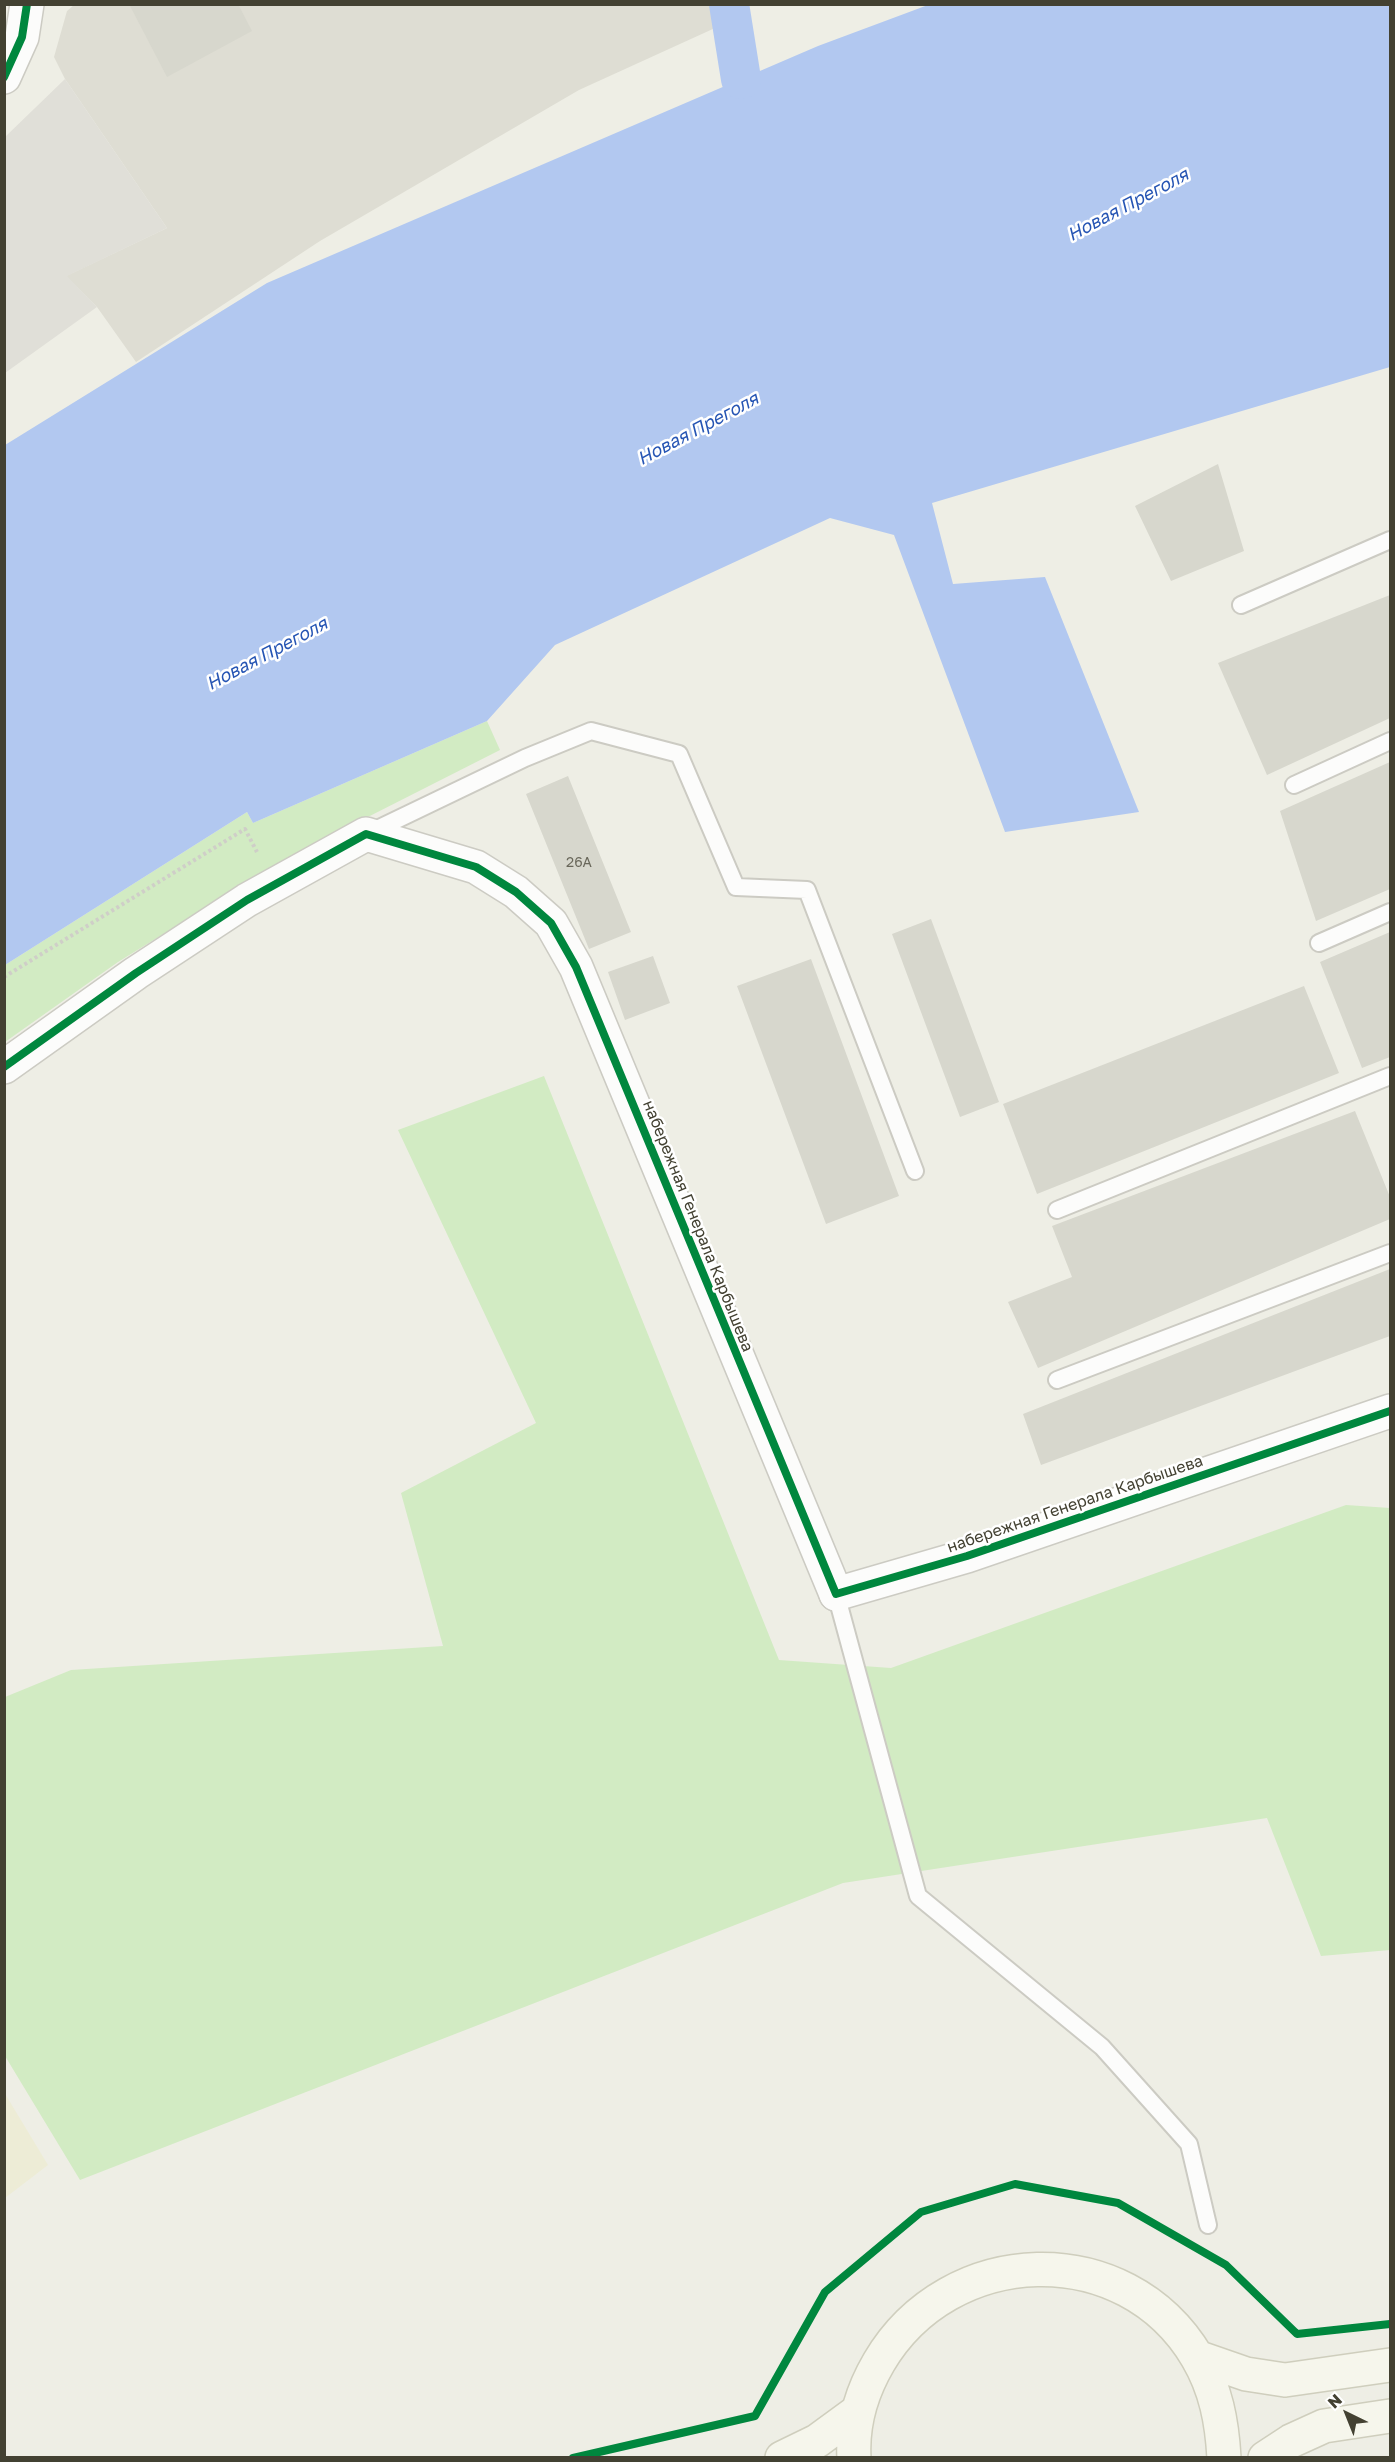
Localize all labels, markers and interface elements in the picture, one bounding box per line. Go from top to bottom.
water label: Новая Преголя [1064,164,1192,246]
water label: Новая Преголя [634,388,762,470]
water label: Новая Преголя [203,613,331,695]
house number: 26А [566,855,592,871]
street label: набережная Генерала Карбышева [639,1098,757,1354]
street label: набережная Генерала Карбышева [945,1451,1205,1557]
north arrow [1317,2384,1377,2444]
text: N [1323,2389,1346,2412]

